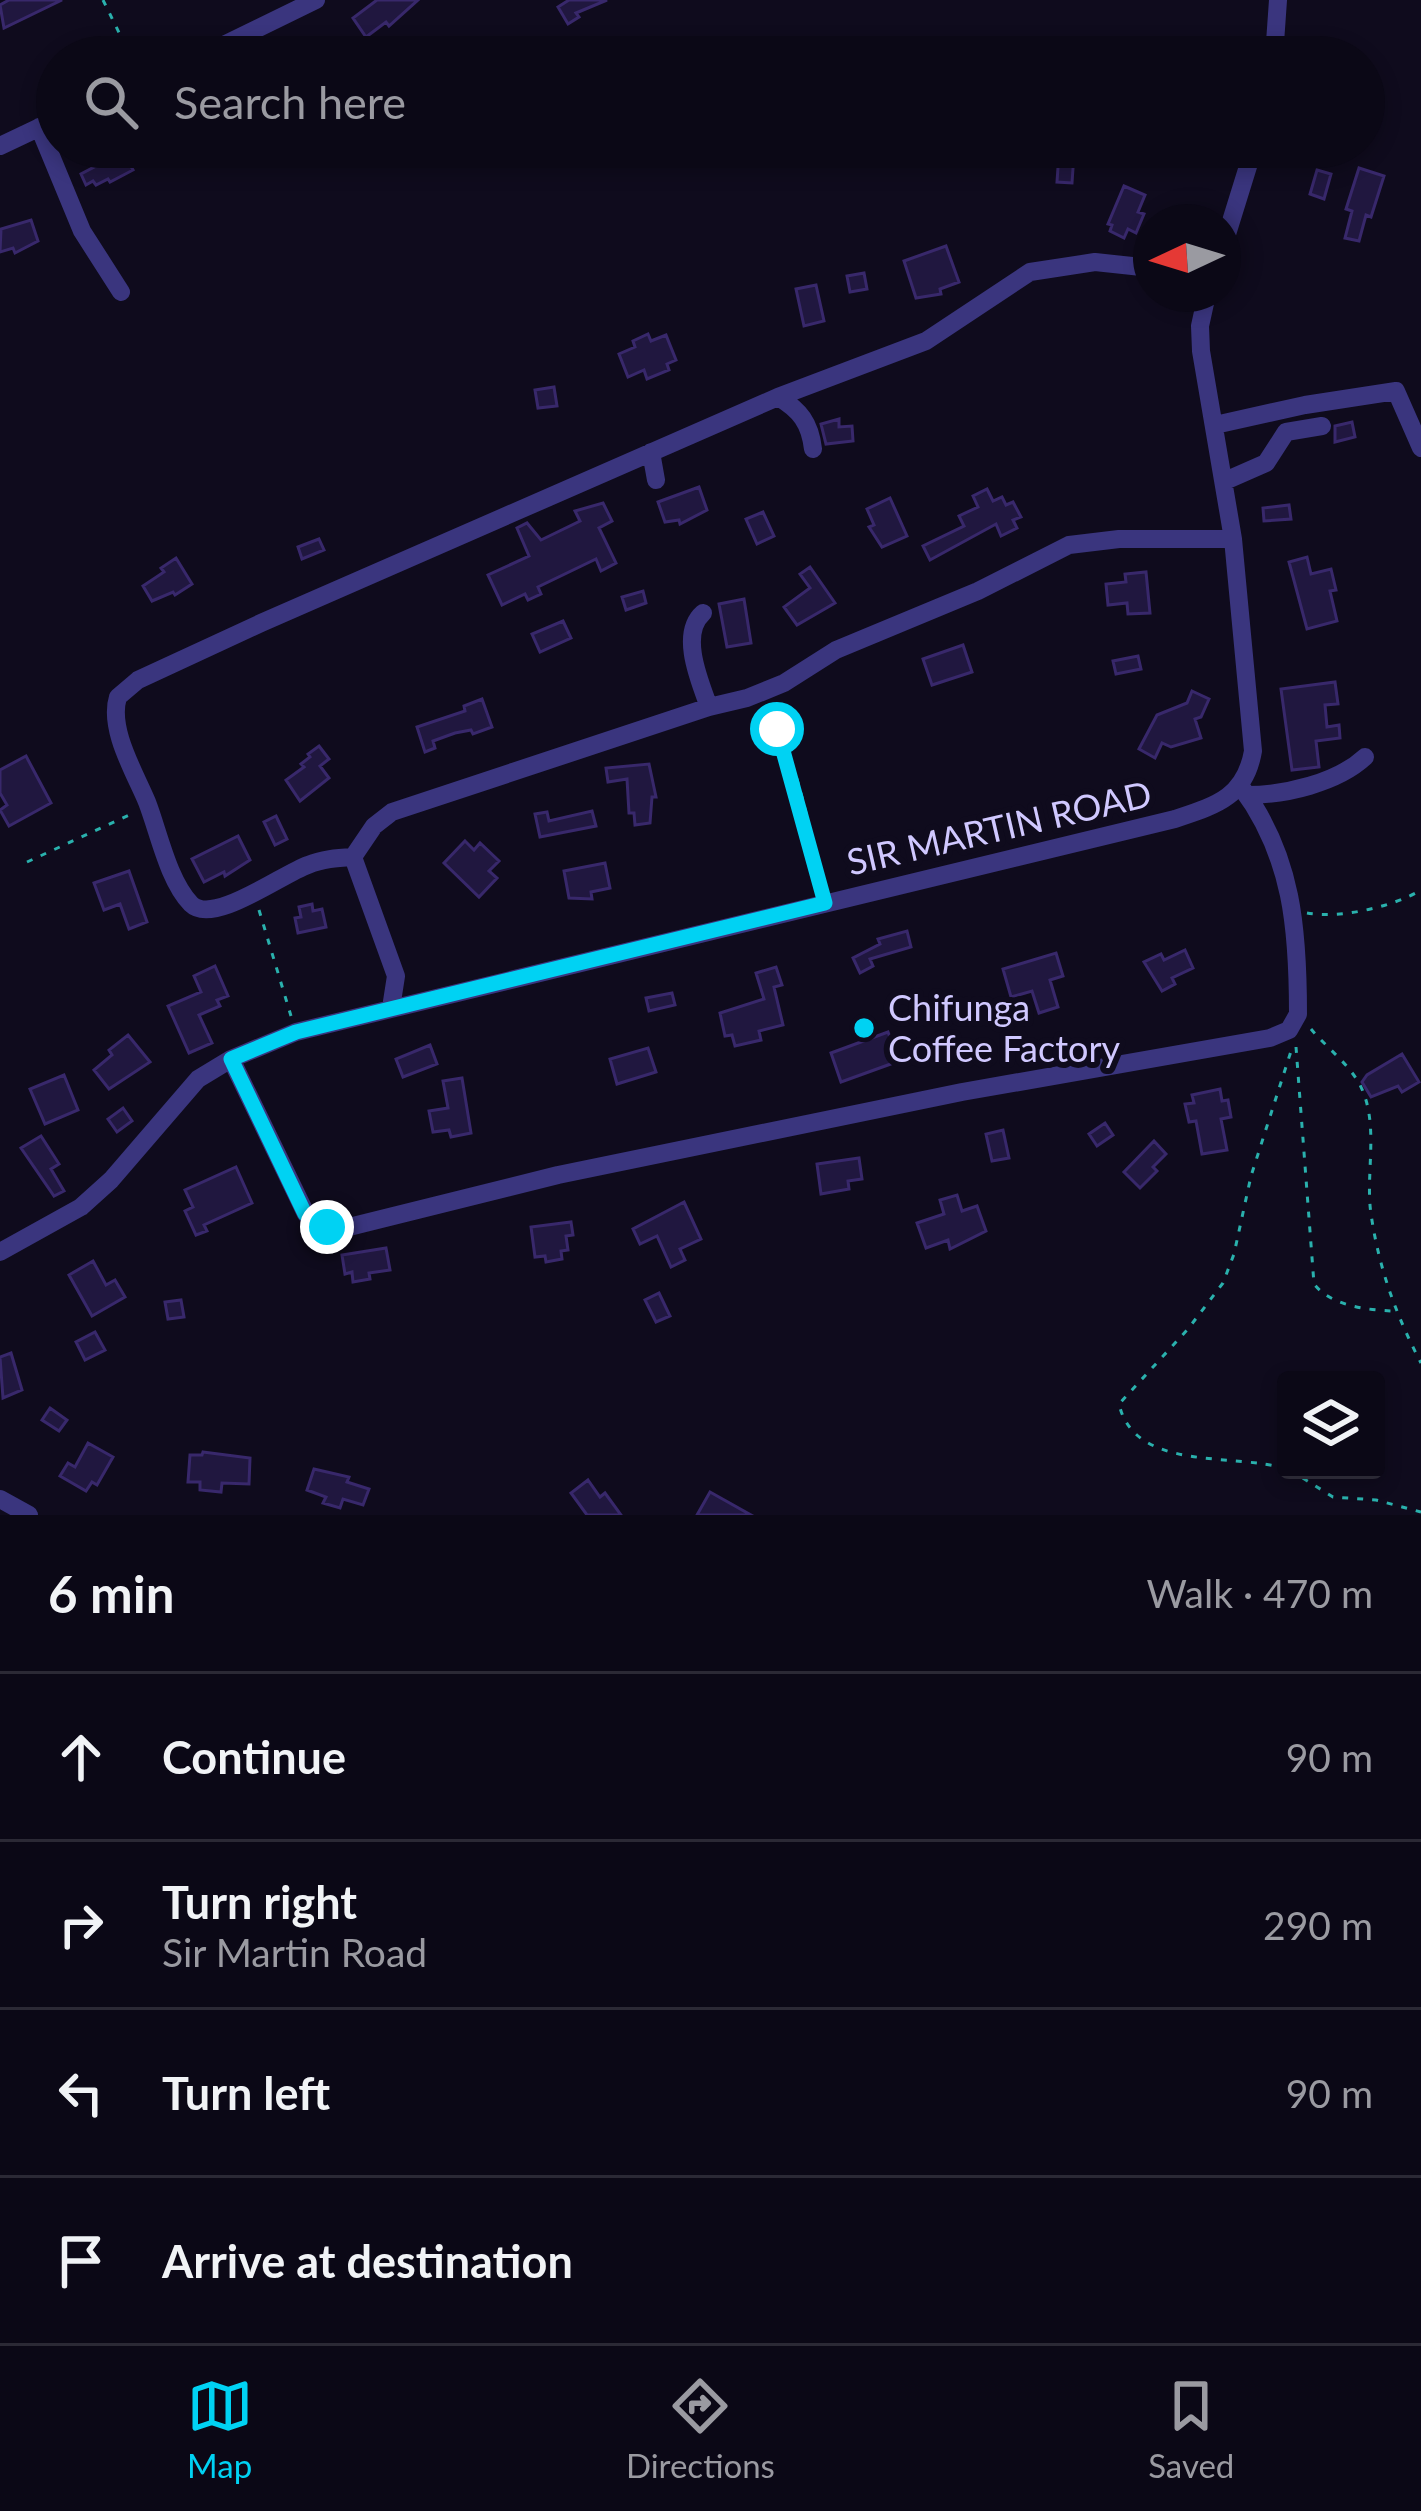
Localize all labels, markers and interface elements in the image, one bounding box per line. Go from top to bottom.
search box [36,36,1385,168]
icon: search [78,69,144,135]
text: Search here [174,75,406,129]
north arrow [1133,204,1241,312]
route start [750,702,804,756]
street label: SIR MARTIN ROAD [842,771,1156,883]
place label: Chifunga Coffee Factory [888,985,1121,1070]
marker: Chifunga Coffee Factory [851,1015,877,1041]
route end [300,1200,354,1254]
map controls [1277,1371,1385,1479]
button: layers [1277,1371,1385,1479]
text: 6 min [48,1563,174,1624]
text: Walk · 470 m [1146,1570,1373,1616]
icon: ahead [48,1724,114,1790]
text: Continue [162,1730,346,1784]
text: 90 m [1286,1734,1373,1780]
text: Turn right [162,1875,357,1929]
icon: right [48,1892,114,1958]
text: 290 m [1263,1902,1373,1948]
text: Sir Martin Road [162,1929,427,1975]
icon: left [48,2060,114,2126]
text: Turn left [162,2066,330,2120]
text: 90 m [1286,2070,1373,2116]
icon: arrive [48,2228,114,2294]
text: Arrive at destination [162,2234,573,2288]
tab: Map [187,2373,253,2485]
tab: Directions [626,2373,775,2485]
tab: Saved [1148,2373,1234,2485]

